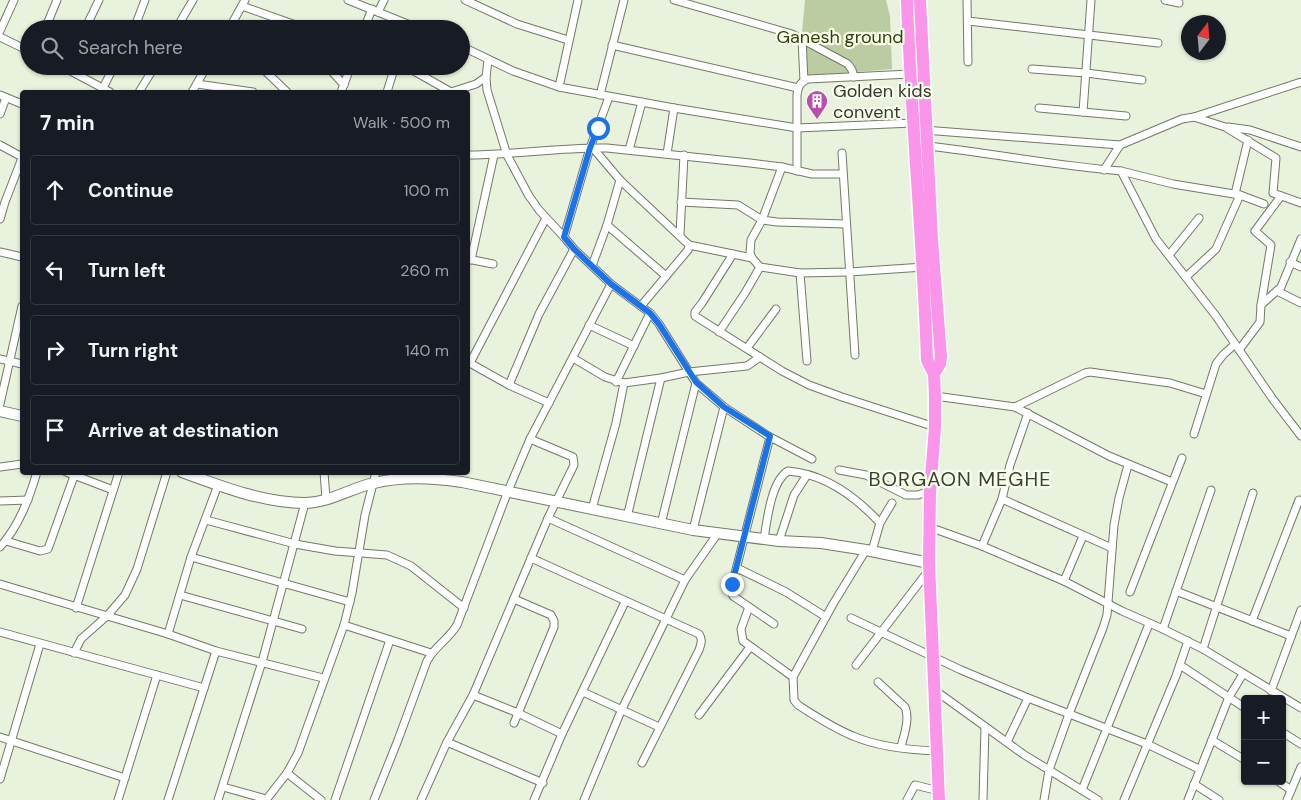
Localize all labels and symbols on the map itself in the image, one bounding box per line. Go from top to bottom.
north arrow [1181,15,1226,60]
park label: Ganesh ground [776,25,904,49]
place label: Golden kids convent [833,79,932,124]
building icon: Golden kids convent [805,89,829,120]
route start [587,117,610,140]
district label: BORGAON MEGHE [869,466,1051,492]
route end [721,573,744,596]

